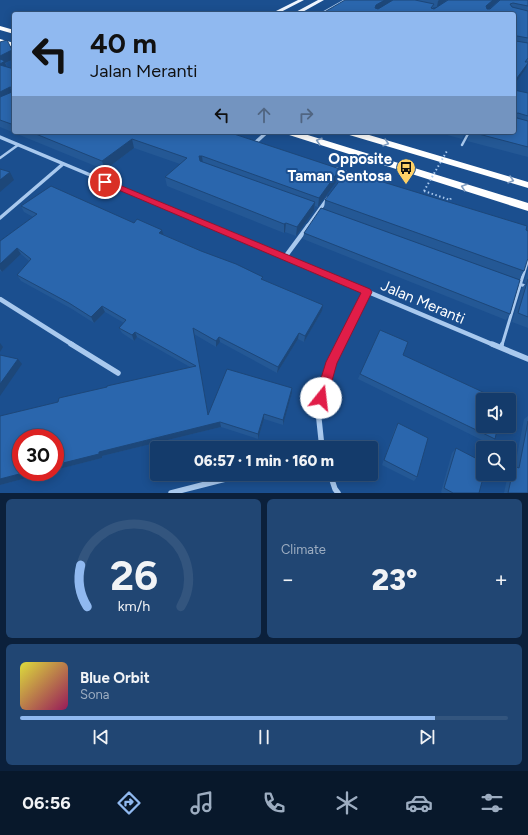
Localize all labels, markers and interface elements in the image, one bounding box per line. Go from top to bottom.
text: 40 m [90,26,157,60]
icon: left [24,28,76,80]
text: Jalan Meranti [90,60,197,82]
icon: left [211,104,233,126]
icon: ahead [253,104,275,126]
icon: right [295,104,317,126]
one-way arrow [316,137,323,146]
one-way arrow [383,138,390,147]
place label: Opposite Taman Sentosa [288,150,393,185]
bus stop icon: Opposite Taman Sentosa [395,157,417,185]
pin [88,165,122,199]
icon: arrive [94,171,116,193]
one-way arrow [507,175,514,184]
one-way arrow [461,183,468,191]
street label: Jalan Meranti [378,276,468,328]
position arrow [300,377,342,419]
map controls [476,393,516,481]
button: sound [476,393,516,433]
speed limit sign: 30 [12,429,64,481]
button: search [476,441,516,481]
text: 06:57 · 1 min · 160 m [194,452,334,470]
text: Climate [281,542,326,557]
text: 26 [109,549,158,599]
text: 23° [372,561,417,598]
text: − [281,566,295,593]
text: + [494,566,508,593]
text: km/h [117,596,150,614]
text: Blue Orbit [80,669,150,687]
text: Sona [80,687,109,702]
icon: previous [90,726,112,748]
icon: pause [253,726,275,748]
icon: next [416,726,438,748]
icon: directions [115,789,143,817]
icon: music [188,789,216,817]
icon: phone [260,789,288,817]
icon: climate [333,789,361,817]
icon: car [405,789,433,817]
icon: filters [478,789,506,817]
text: 06:56 [22,792,71,814]

